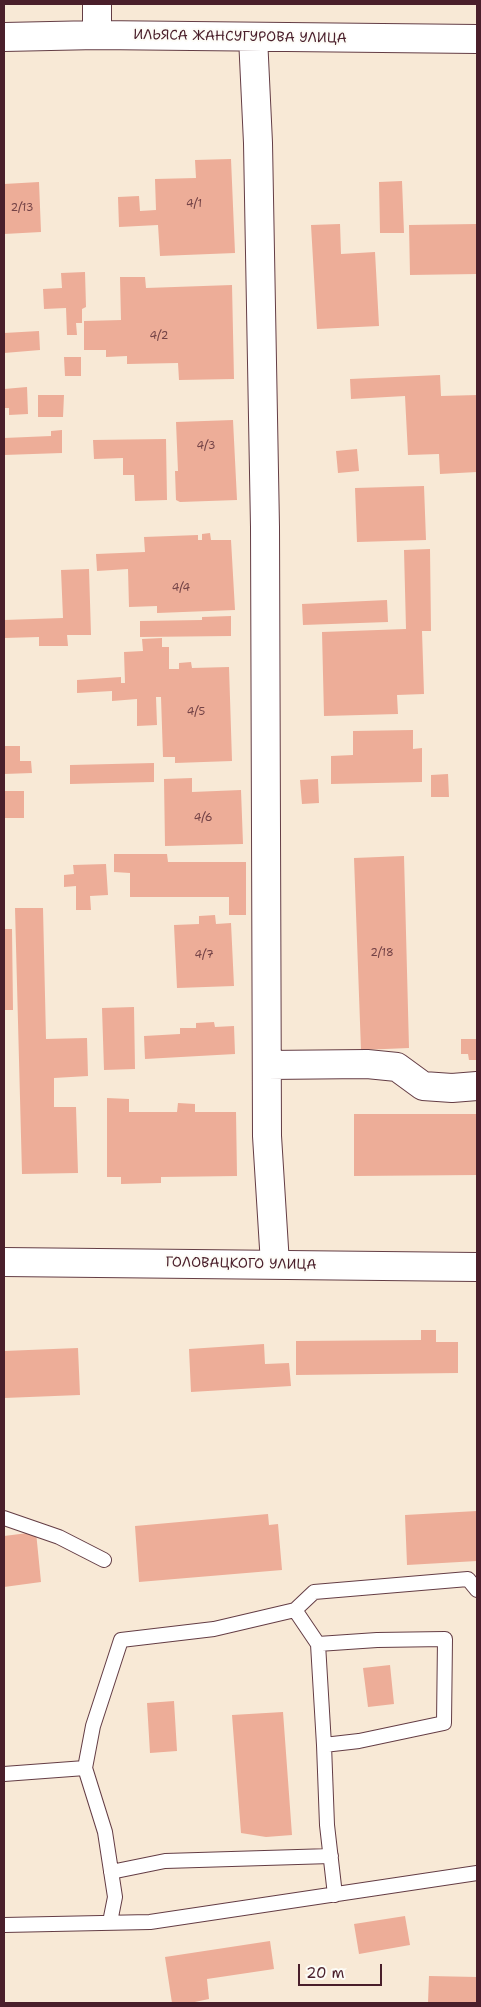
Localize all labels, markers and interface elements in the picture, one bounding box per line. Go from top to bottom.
street label: ИЛЬЯСА ЖАНСУГУРОВА УЛИЦА [133,27,347,47]
house number: 4/1 [186,197,202,211]
house number: 2/13 [10,201,34,215]
house number: 4/2 [150,329,168,343]
house number: 4/3 [196,439,216,453]
house number: 4/4 [172,581,190,595]
house number: 4/5 [187,705,205,719]
house number: 4/6 [194,811,212,825]
house number: 2/18 [370,946,394,960]
house number: 4/7 [194,948,214,962]
street label: ГОЛОВАЦКОГО УЛИЦА [165,1254,317,1274]
scale bar [301,1954,385,1986]
text: 20 m [306,1963,345,1983]

